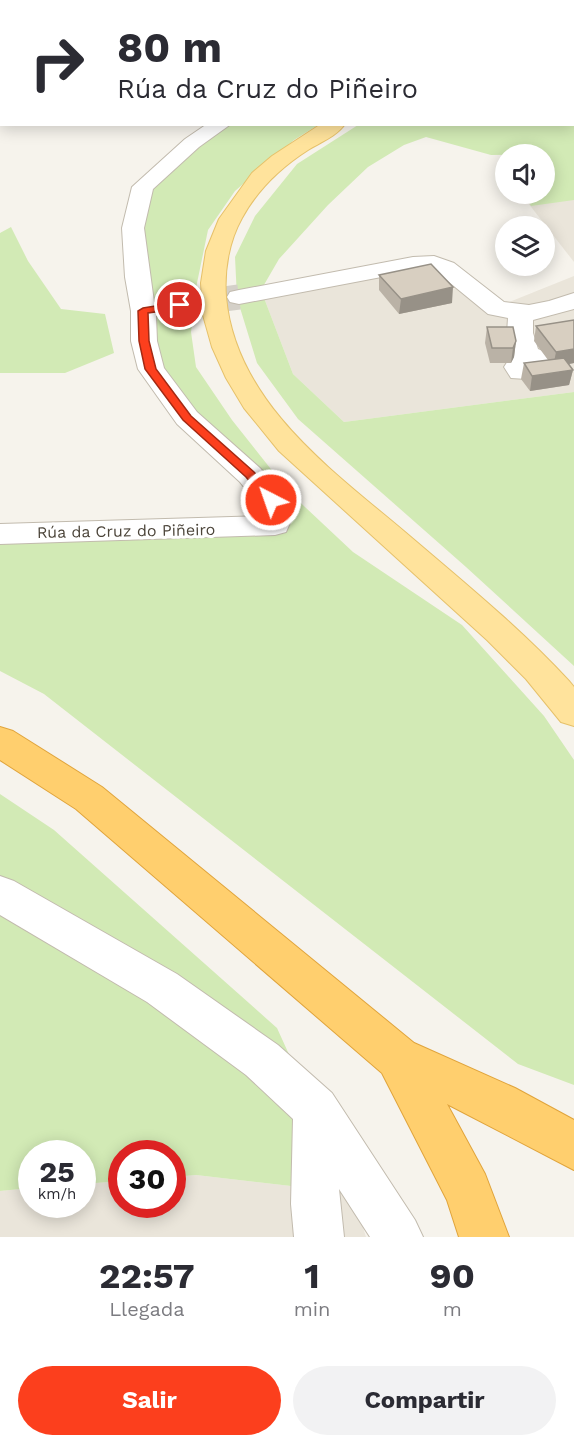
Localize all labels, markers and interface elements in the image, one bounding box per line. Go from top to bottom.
text: 80 m [117,23,222,72]
icon: right [18,24,96,102]
text: Rúa da Cruz do Piñeiro [117,73,418,105]
map controls [495,144,555,276]
button: sound [495,144,555,204]
button: layers [495,216,555,276]
pin [154,279,205,330]
icon: arrive [163,288,196,321]
position arrow [239,468,303,532]
street label: Rúa da Cruz do Piñeiro [37,520,215,542]
speed limit sign: 30 [108,1140,186,1218]
text: 25 [39,1154,75,1189]
text: km/h [38,1185,76,1203]
text: 22:57 [99,1255,195,1297]
text: 1 [304,1255,320,1297]
text: 90 [430,1255,475,1297]
text: Llegada [109,1297,185,1321]
text: min [294,1297,330,1321]
text: m [443,1297,462,1321]
button: Salir [18,1366,281,1435]
button: Compartir [293,1366,556,1435]

